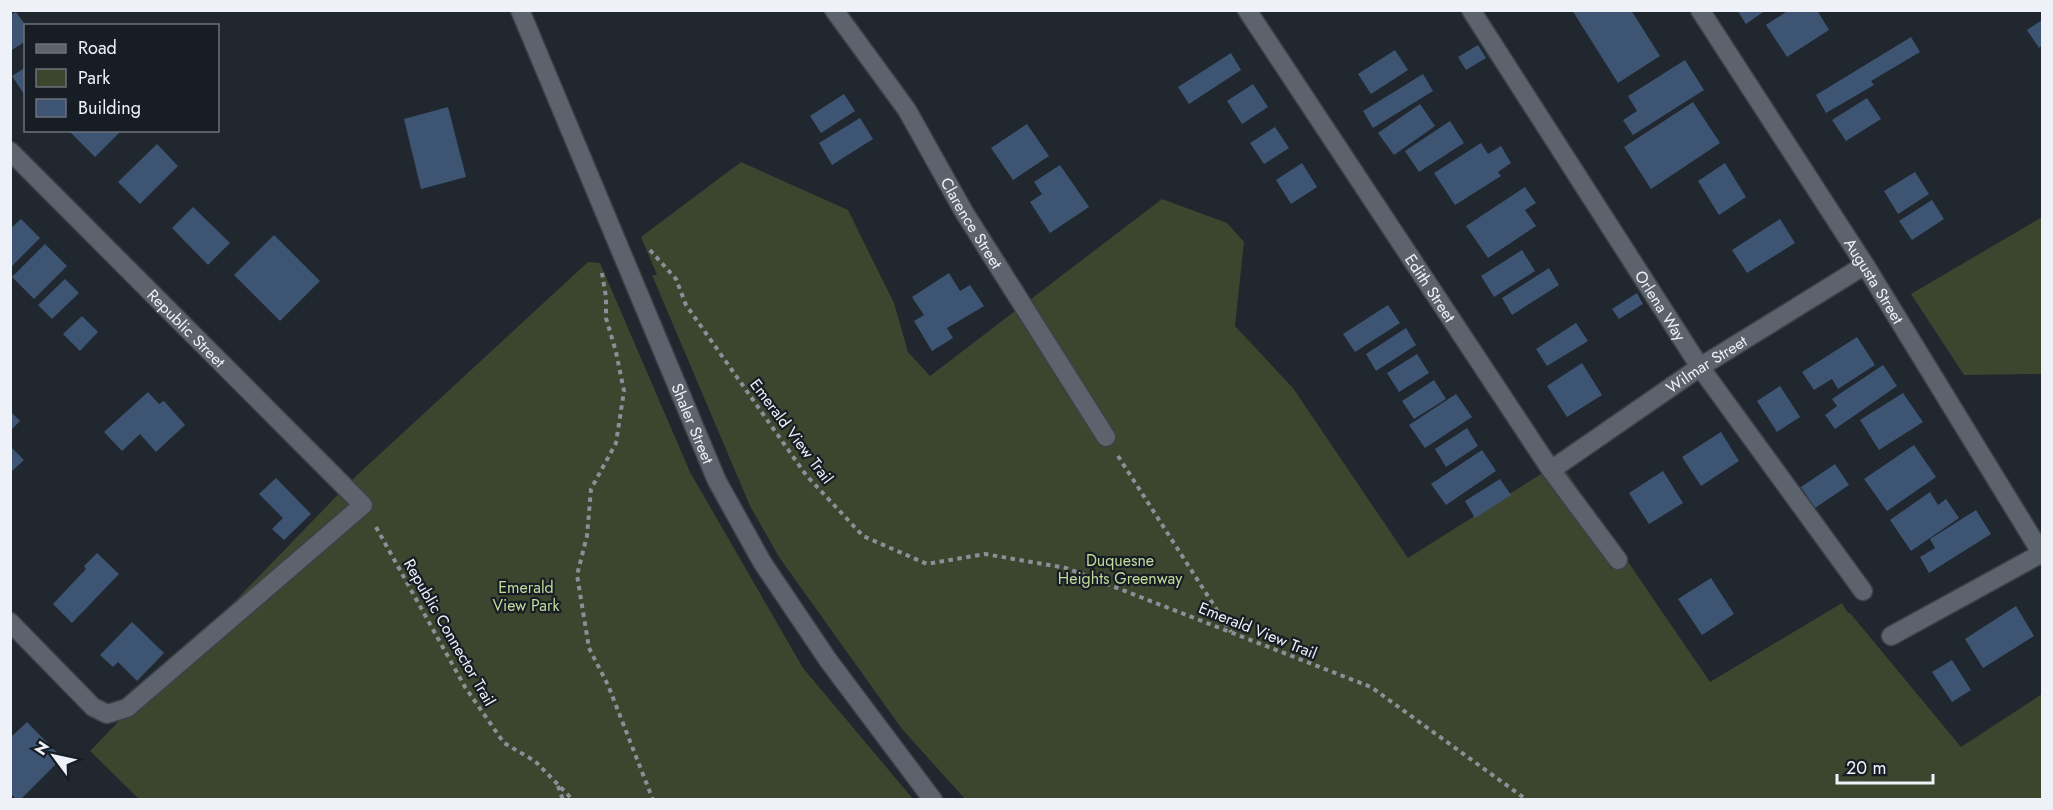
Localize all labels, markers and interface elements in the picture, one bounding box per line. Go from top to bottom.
legend [24,24,219,132]
text: Road [78,35,117,61]
text: Park [78,65,110,91]
text: Building [78,95,141,121]
street label: Clarence Street [935,173,1008,273]
street label: Augusta Street [1838,234,1909,328]
street label: Edith Street [1399,249,1461,327]
street label: Orlena Way [1629,266,1692,346]
street label: Republic Street [142,284,231,373]
street label: Wilmar Street [1661,330,1752,399]
street label: Emerald View Trail [745,374,839,488]
street label: Shaler Street [665,380,720,467]
park label: Duquesne Heights Greenway [1058,549,1183,590]
street label: Republic Connector Trail [398,554,501,710]
park label: Emerald View Park [493,576,560,617]
street label: Emerald View Trail [1195,596,1320,665]
north arrow [24,726,84,786]
text: N [29,737,55,760]
scale bar [1837,747,1933,785]
text: 20 m [1846,755,1886,781]

